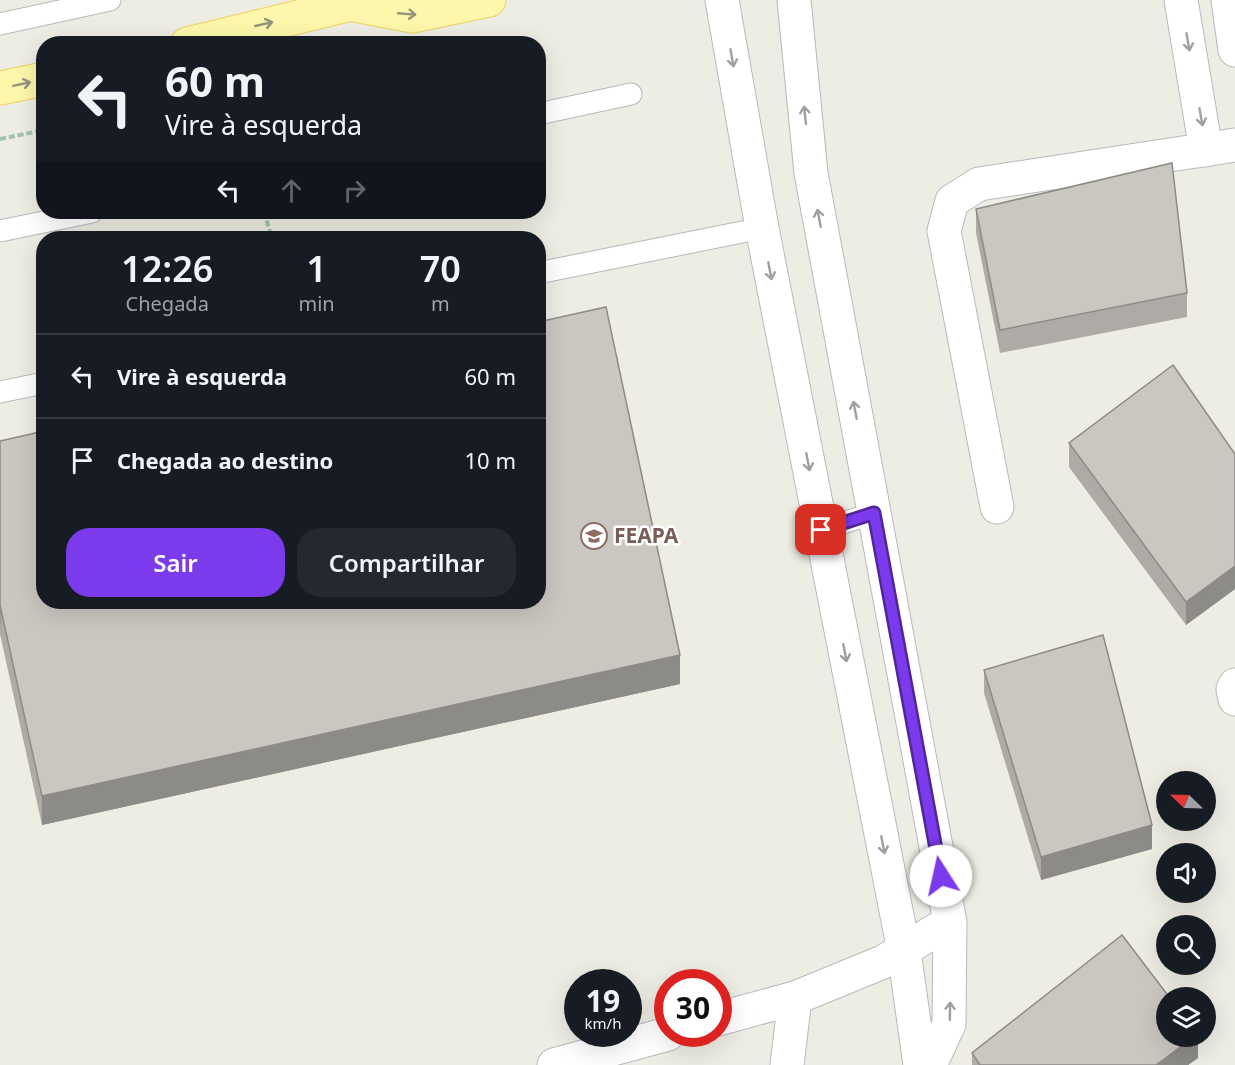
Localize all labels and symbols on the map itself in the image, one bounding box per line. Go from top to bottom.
one-way arrow [396,9,416,20]
one-way arrow [254,18,273,30]
one-way arrow [1183,32,1194,51]
one-way arrow [727,47,738,67]
one-way arrow [12,78,31,89]
one-way arrow [799,106,810,125]
one-way arrow [1195,107,1206,126]
one-way arrow [813,209,824,229]
one-way arrow [765,260,776,280]
one-way arrow [849,401,860,420]
one-way arrow [802,452,814,471]
pin [795,504,846,555]
school or university icon: FEAPA [579,521,609,551]
place label: FEAPA [614,521,679,549]
one-way arrow [840,643,851,663]
north arrow [1156,771,1216,831]
one-way arrow [878,834,889,854]
position arrow [909,844,973,908]
speed limit sign: 30 [654,969,732,1047]
one-way arrow [944,1001,955,1021]

